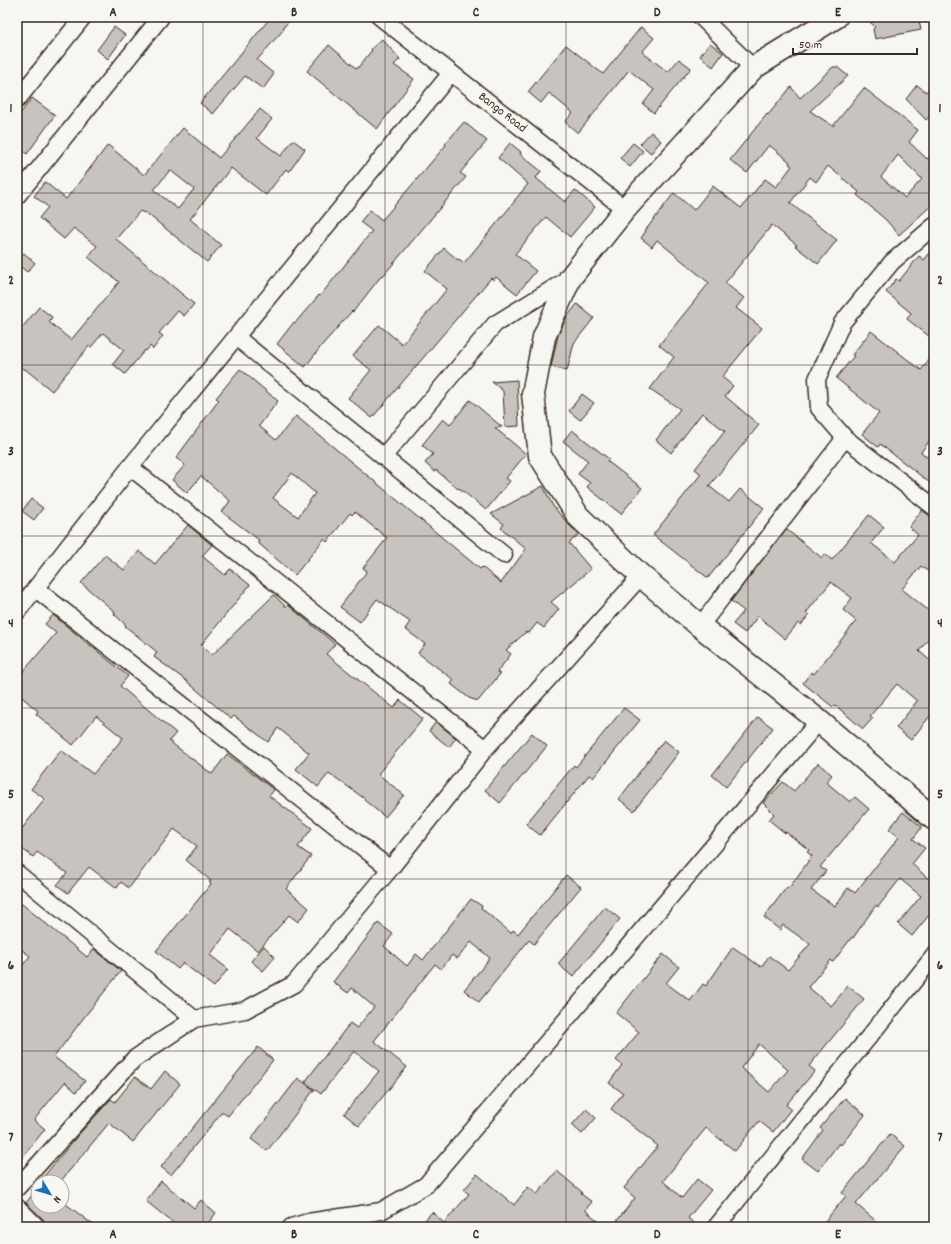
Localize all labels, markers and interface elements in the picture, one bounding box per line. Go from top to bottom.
text: A [109,4,117,23]
text: B [291,4,297,23]
text: C [473,4,480,23]
text: D [654,4,661,23]
text: E [835,4,842,23]
scale bar [793,30,917,56]
text: 50 m [799,37,822,54]
street label: Bango Road [474,88,530,138]
text: 1 [10,100,13,119]
text: 1 [939,100,942,119]
text: 2 [8,272,14,291]
text: 2 [937,272,943,291]
text: 3 [8,443,14,462]
text: 3 [937,443,943,462]
text: 4 [8,615,14,634]
text: 4 [937,615,943,634]
text: 5 [8,786,14,805]
text: 5 [937,786,943,805]
text: 6 [8,957,15,976]
text: 6 [937,957,944,976]
text: 7 [9,1129,14,1148]
text: 7 [938,1129,943,1148]
north arrow [30,1174,70,1214]
text: N [48,1192,64,1206]
text: A [109,1226,117,1244]
text: B [291,1226,297,1244]
text: C [473,1226,480,1244]
text: D [654,1226,661,1244]
text: E [835,1226,842,1244]

